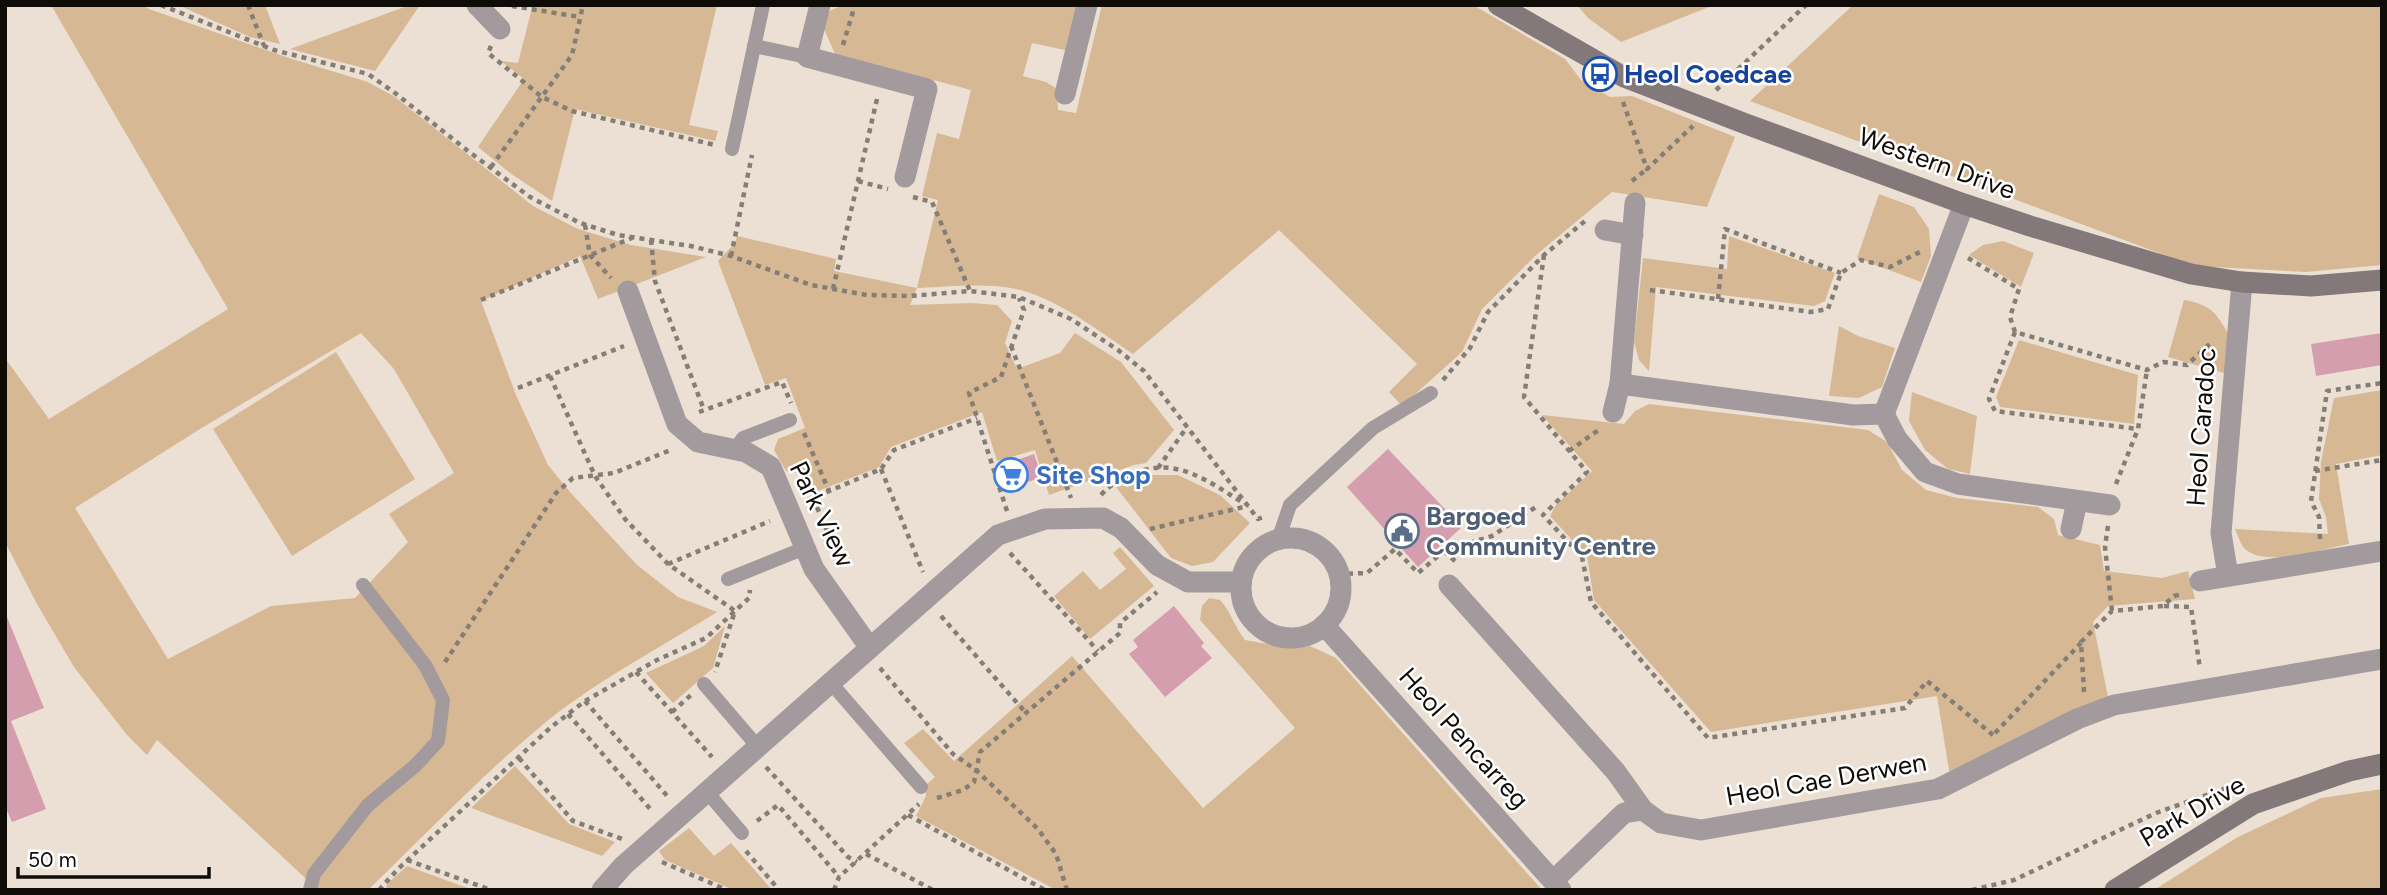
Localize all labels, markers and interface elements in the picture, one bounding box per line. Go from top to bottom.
bus stop icon: Heol Coedcae [1581,55,1619,93]
place label: Heol Coedcae [1624,58,1792,90]
street label: Western Drive [1854,120,2020,206]
street label: Heol Caradoc [2179,346,2223,508]
street label: Park View [783,456,862,573]
supermarket icon: Site Shop [992,456,1030,494]
place label: Site Shop [1036,459,1151,491]
place label: Bargoed Community Centre [1426,500,1656,562]
public building icon: Bargoed Community Centre [1383,512,1421,550]
street label: Heol Pencarreg [1392,661,1536,815]
street label: Heol Cae Derwen [1723,746,1929,812]
street label: Park Drive [2134,768,2250,854]
scale bar [18,836,208,880]
text: 50 m [28,847,77,872]

